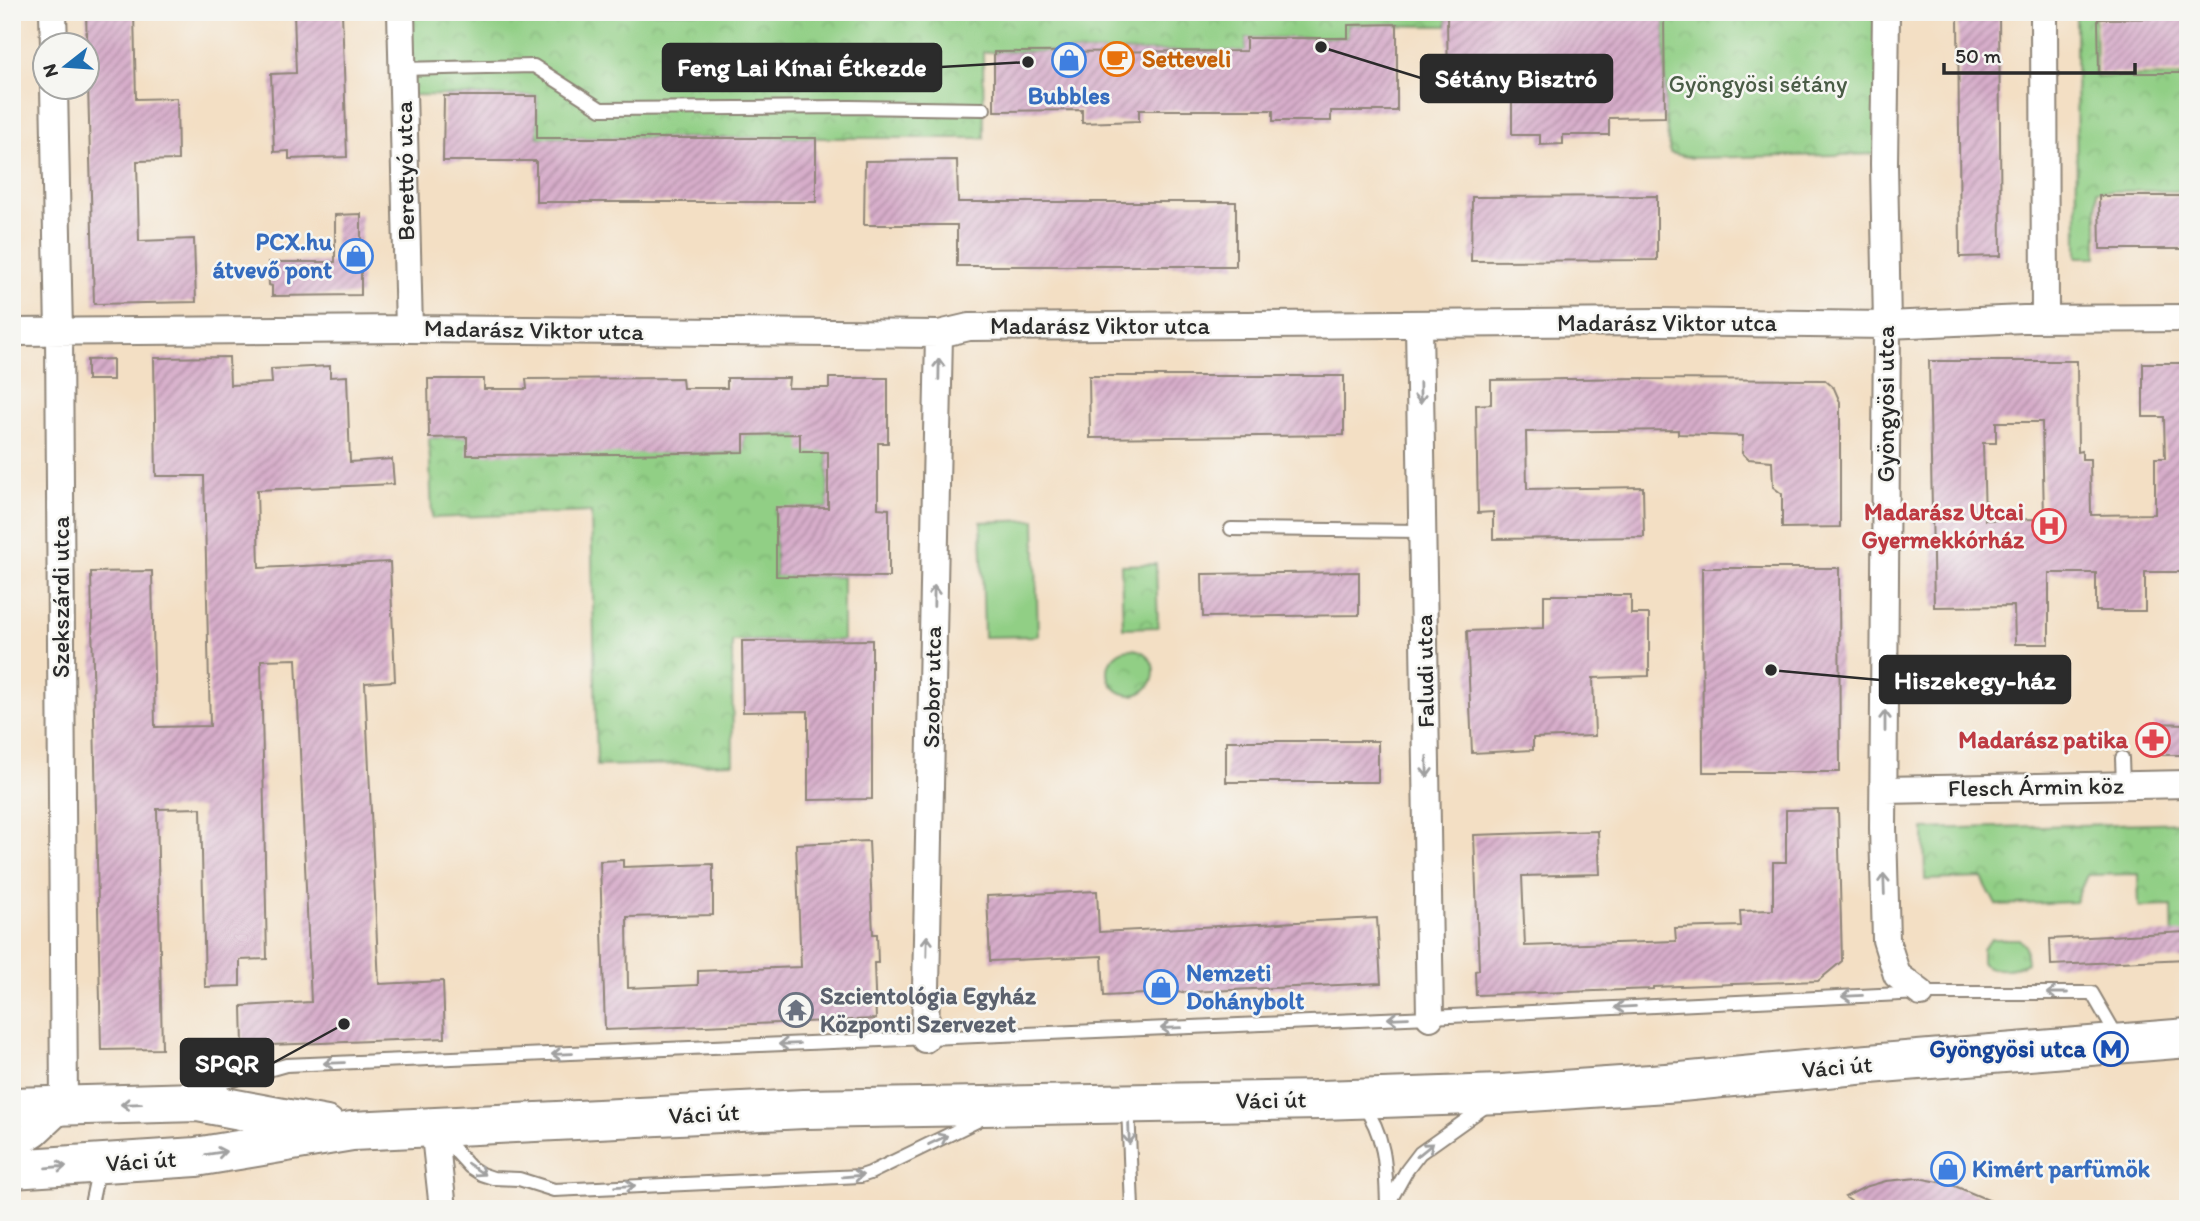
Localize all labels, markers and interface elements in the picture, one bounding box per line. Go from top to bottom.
north arrow [32,32,102,102]
scale bar [1944,32,2135,76]
cafe icon: Setteveli [1098,40,1136,78]
shop icon: Bubbles [1050,41,1088,79]
text: 50 m [1955,43,2002,68]
callout: Feng Lai Kínai Étkezde [663,44,941,91]
place label: Setteveli [1142,44,1231,73]
text: Feng Lai Kínai Étkezde [677,51,927,83]
callout: Sétány Bisztró [1421,55,1612,102]
text: N [37,61,63,80]
text: Sétány Bisztró [1435,62,1597,94]
park label: Gyöngyösi sétány [1669,69,1848,98]
place label: Bubbles [1028,81,1111,110]
street label: Berettyó utca [389,100,420,241]
place label: PCX.hu átvevő pont [212,227,333,285]
shop icon: PCX.hu átvevő pont [337,237,375,275]
street label: Madarász Viktor utca [1557,308,1778,337]
street label: Madarász Viktor utca [990,311,1211,340]
street label: Madarász Viktor utca [424,313,645,346]
street label: Gyöngyösi utca [1871,325,1900,482]
one-way arrow [932,357,945,380]
one-way arrow [1413,381,1427,404]
place label: Madarász Utcai Gyermekkórház [1861,497,2025,555]
hospital icon: Madarász Utcai Gyermekkórház [2030,507,2068,545]
street label: Szekszárdi utca [46,516,75,678]
one-way arrow [927,585,940,608]
street label: Faludi utca [1409,614,1440,728]
street label: Szobor utca [916,625,947,748]
callout: Hiszekegy-ház [1880,656,2070,703]
text: Hiszekegy-ház [1894,664,2057,696]
one-way arrow [1878,710,1891,733]
pharmacy icon: Madarász patika [2134,721,2172,759]
place label: Madarász patika [1958,725,2129,755]
one-way arrow [1420,755,1433,778]
street label: Flesch Ármin köz [1948,770,2124,803]
one-way arrow [1878,873,1891,896]
one-way arrow [920,935,934,958]
place label: Nemzeti Dohánybolt [1186,958,1304,1016]
shop icon: Nemzeti Dohánybolt [1142,968,1180,1006]
place label: Szcientológia Egyház Központi Szervezet [820,981,1037,1039]
one-way arrow [2046,986,2069,1000]
one-way arrow [1842,990,1864,1003]
temple icon: Szcientológia Egyház Központi Szervezet [777,991,815,1029]
one-way arrow [1614,1001,1637,1014]
one-way arrow [1387,1012,1410,1025]
one-way arrow [1159,1022,1182,1035]
metro station icon: Gyöngyösi utca [2092,1030,2130,1068]
place label: Gyöngyösi utca [1929,1034,2087,1064]
one-way arrow [778,1038,801,1051]
callout: SPQR [181,1039,273,1086]
text: SPQR [195,1047,259,1079]
one-way arrow [550,1047,573,1060]
street label: Váci út [1800,1049,1873,1084]
one-way arrow [323,1057,346,1070]
street label: Váci út [1235,1084,1307,1115]
one-way arrow [120,1097,143,1111]
street label: Váci út [668,1097,740,1130]
one-way arrow [1123,1122,1136,1145]
one-way arrow [927,1132,948,1146]
one-way arrow [1416,1143,1434,1158]
street label: Váci út [105,1144,177,1177]
one-way arrow [204,1147,227,1160]
shop icon: Kimért parfümök [1929,1150,1967,1188]
place label: Kimért parfümök [1972,1154,2151,1184]
one-way arrow [44,1160,67,1173]
one-way arrow [466,1162,485,1177]
one-way arrow [841,1169,863,1182]
one-way arrow [614,1180,637,1193]

